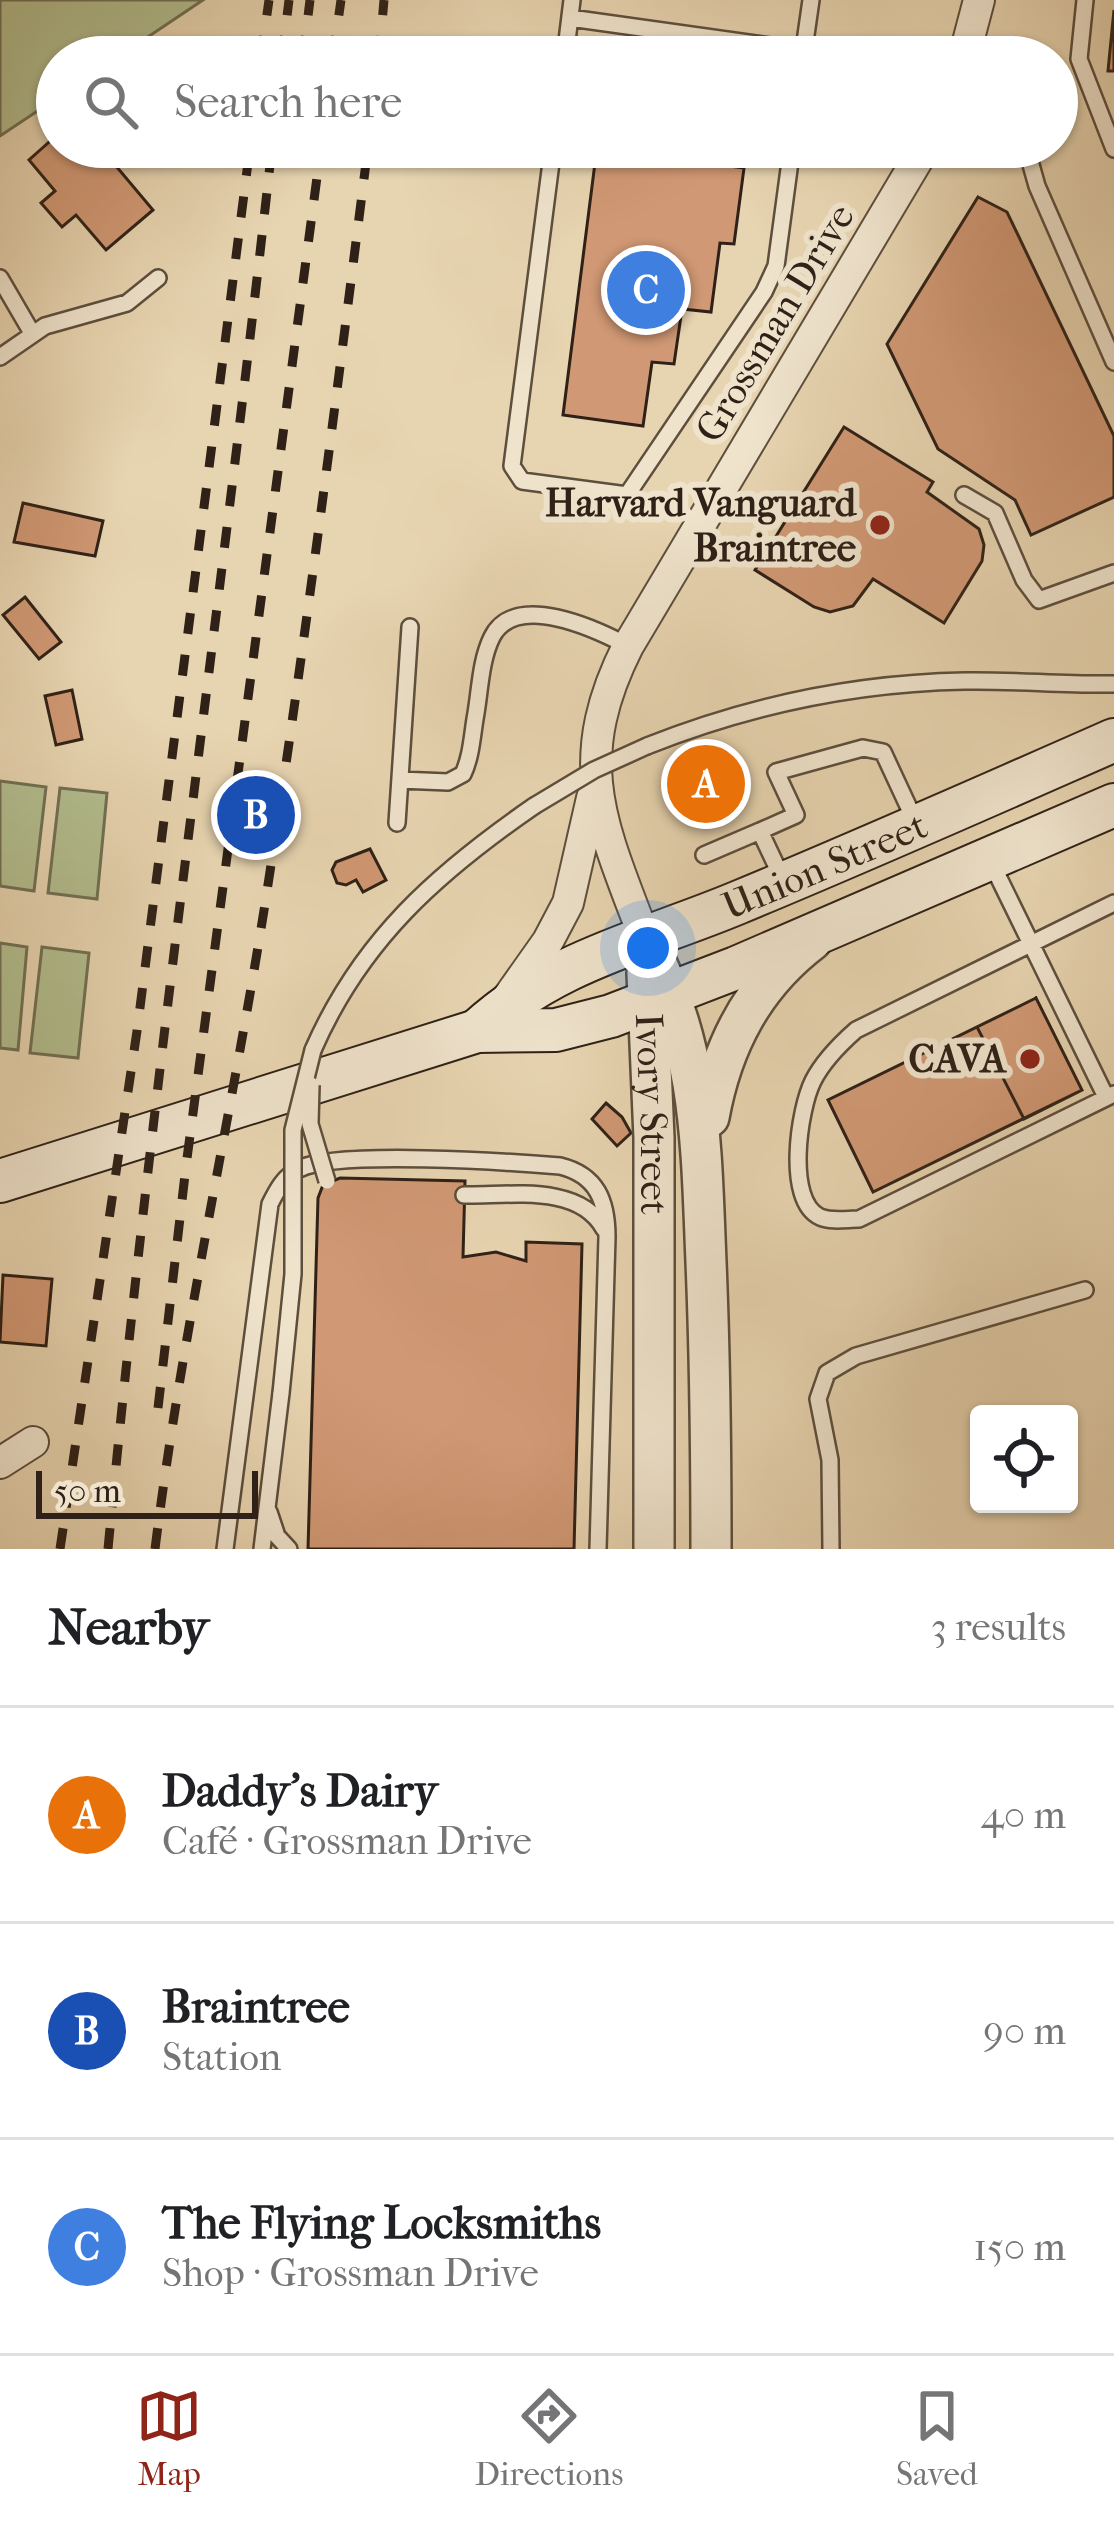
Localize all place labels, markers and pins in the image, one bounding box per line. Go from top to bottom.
pin: C [607,245,685,335]
place label: Harvard Vanguard Braintree [545,480,858,571]
marker: Harvard Vanguard Braintree [867,512,893,538]
pin: A [667,739,745,829]
pin: B [217,770,295,860]
place label: CAVA [908,1036,1008,1082]
marker: CAVA [1017,1046,1043,1072]

